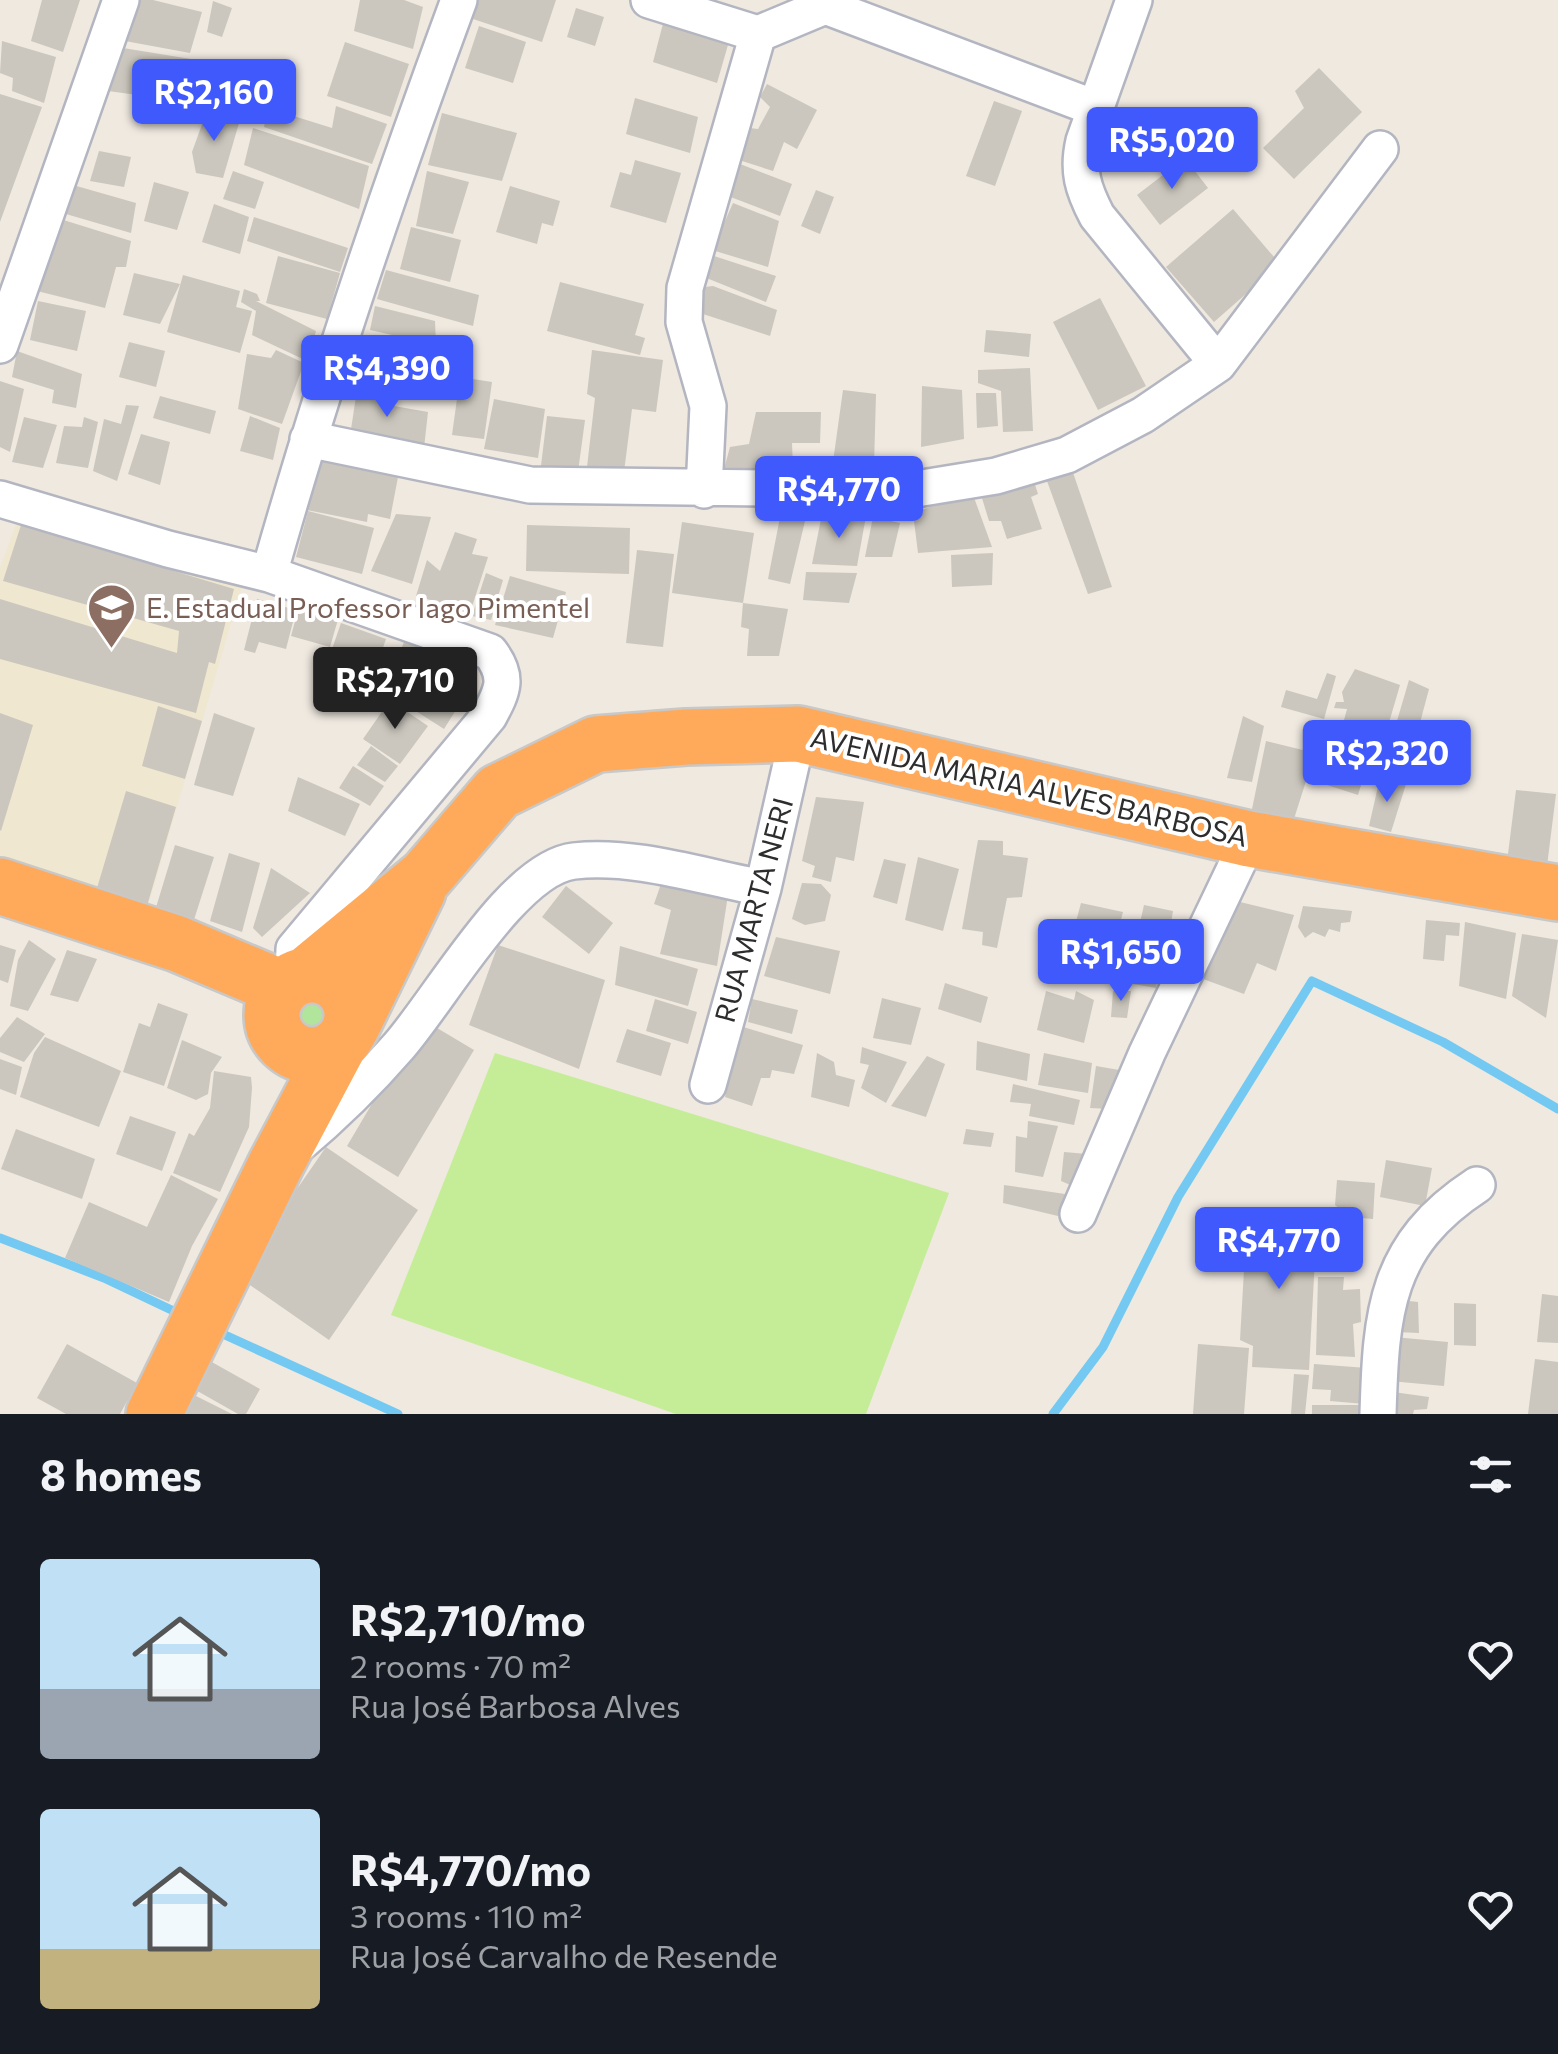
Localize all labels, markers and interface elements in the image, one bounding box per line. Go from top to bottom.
pin: R$2,160 [122,59,306,144]
text: R$2,160 [154,71,274,111]
pin: R$5,020 [1080,107,1264,192]
text: R$5,020 [1109,119,1235,159]
pin: R$4,390 [295,335,479,420]
text: R$4,390 [323,347,451,387]
pin: R$4,770 [747,456,931,541]
text: R$4,770 [777,468,901,508]
school or university icon: E. Estadual Professor Iago Pimentel [85,582,137,650]
place label: E. Estadual Professor Iago Pimentel [146,590,590,624]
pin: R$2,710 [303,647,487,732]
text: R$2,710 [335,659,455,699]
street label: AVENIDA MARIA ALVES BARBOSA [807,719,1251,853]
pin: R$2,320 [1295,720,1479,805]
text: R$2,320 [1325,732,1449,772]
street label: RUA MARTA NERI [707,794,799,1026]
pin: R$1,650 [1029,919,1213,1004]
text: R$1,650 [1060,931,1182,971]
pin: R$4,770 [1187,1207,1371,1292]
text: R$4,770 [1217,1219,1341,1259]
icon: filters [1463,1447,1518,1502]
text: 8 homes [40,1448,202,1500]
text: R$2,710/mo [350,1593,586,1645]
icon: home [120,1599,240,1719]
icon: heart [1463,1632,1518,1687]
text: 2 rooms · 70 m² [350,1645,571,1685]
text: Rua José Barbosa Alves [350,1685,681,1725]
text: R$4,770/mo [350,1843,591,1895]
icon: home [120,1849,240,1969]
icon: heart [1463,1882,1518,1937]
text: 3 rooms · 110 m² [350,1895,582,1935]
text: Rua José Carvalho de Resende [350,1935,778,1975]

